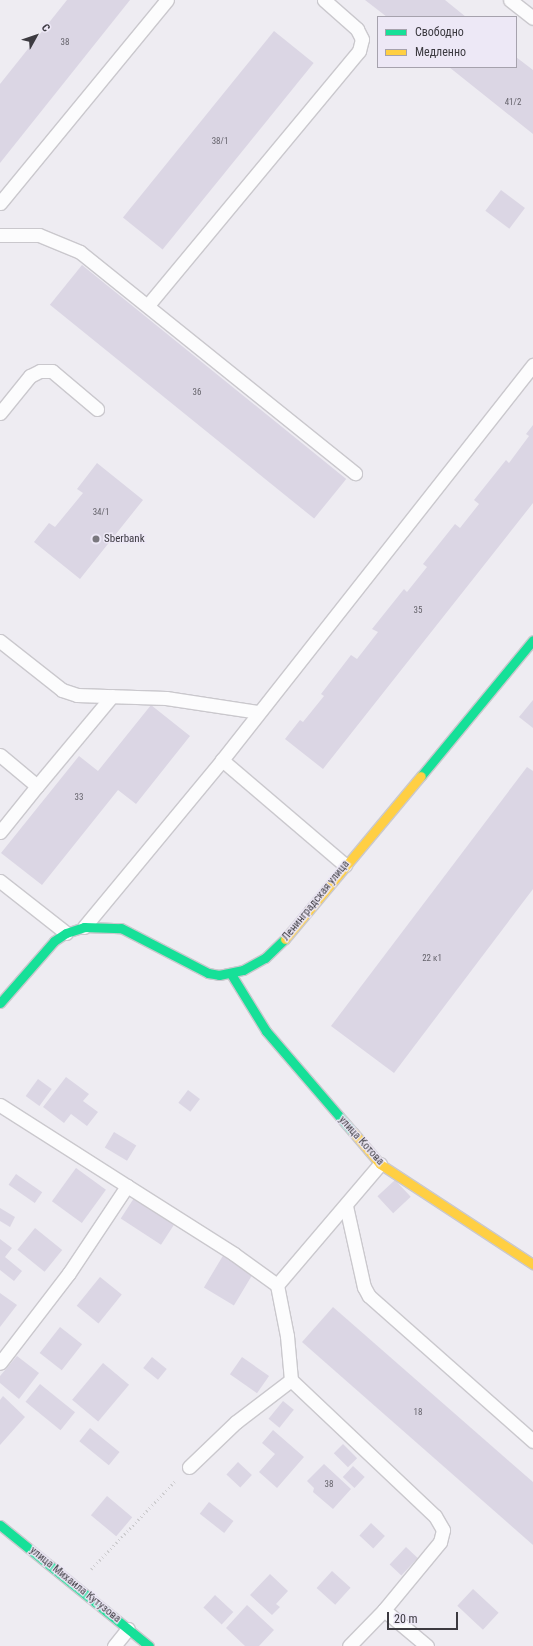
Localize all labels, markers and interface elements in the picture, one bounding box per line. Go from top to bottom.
north arrow [16,16,56,56]
legend [377,16,517,68]
text: С [39,21,53,35]
text: Свободно [415,25,464,39]
house number: 38 [61,37,69,47]
text: Медленно [415,45,466,59]
house number: 41/2 [505,97,521,107]
house number: 38/1 [212,136,228,146]
house number: 36 [193,387,201,397]
house number: 34/1 [93,507,109,517]
place label: Sberbank [104,532,145,546]
marker: Sberbank [91,534,101,544]
house number: 35 [414,605,422,615]
house number: 33 [75,792,83,802]
street label: Ленинградская улица [280,858,352,944]
house number: 22 к1 [422,953,442,963]
street label: улица Котова [336,1114,386,1168]
house number: 18 [414,1407,422,1417]
house number: 38 [325,1479,333,1489]
street label: улица Михаила Кутузова [27,1544,123,1626]
scale bar [389,1604,460,1630]
text: 20 m [394,1612,418,1626]

